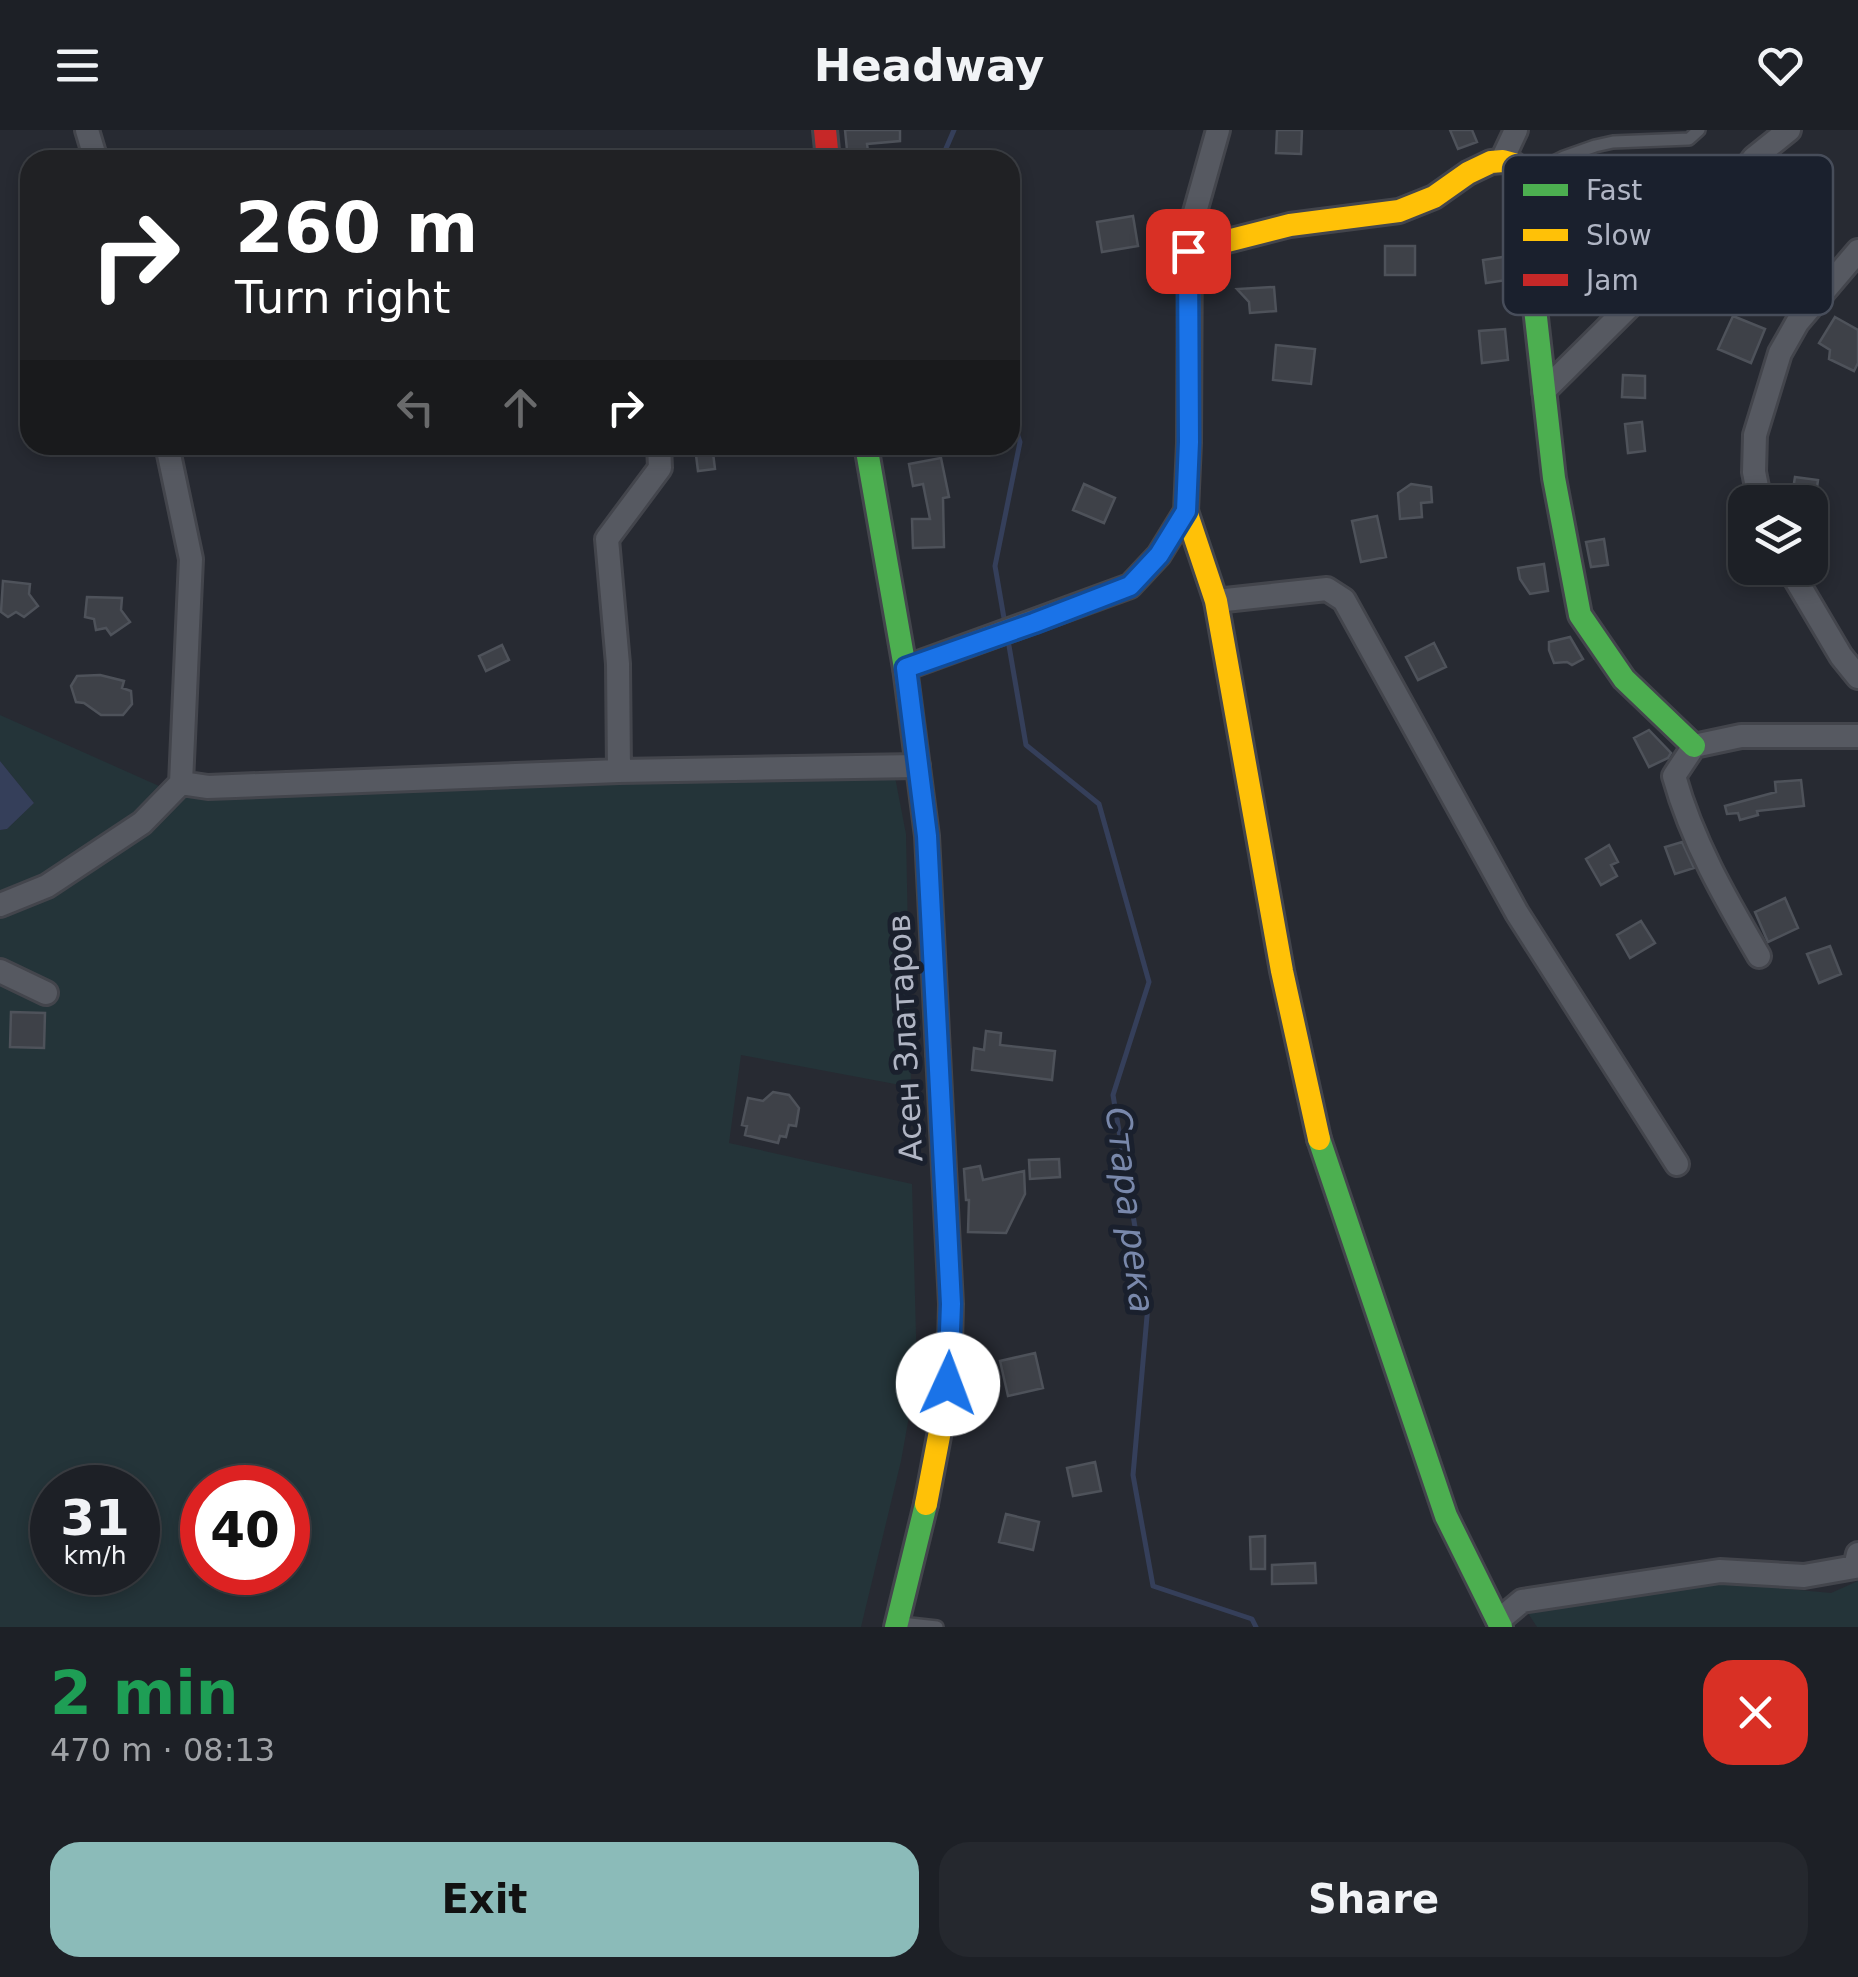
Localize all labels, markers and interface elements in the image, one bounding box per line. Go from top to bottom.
icon: menu [50,38,105,93]
icon: heart [1753,38,1808,93]
text: Headway [814,39,1044,92]
legend [1503,155,1833,315]
text: Fast [1586,174,1642,207]
text: 260 m [235,187,478,269]
icon: right [70,190,200,320]
pin [1146,209,1231,294]
text: Slow [1586,219,1652,252]
icon: arrive [1161,224,1216,279]
text: Jam [1584,264,1639,297]
text: Turn right [235,271,450,324]
icon: left [388,380,443,435]
icon: ahead [493,380,548,435]
icon: right [598,380,653,435]
map controls [1728,485,1828,585]
button: layers [1728,485,1828,585]
street label: Асен Златаров [880,913,930,1163]
water label: Стара река [1098,1105,1162,1315]
position arrow [896,1332,1000,1436]
speed limit sign: 40 [180,1465,310,1595]
text: 31 [60,1489,130,1547]
text: km/h [63,1541,127,1570]
text: 2 min [50,1658,238,1728]
button: close [1703,1660,1808,1765]
text: 470 m · 08:13 [50,1731,275,1769]
button: Exit [50,1842,919,1957]
button: Share [939,1842,1808,1957]

